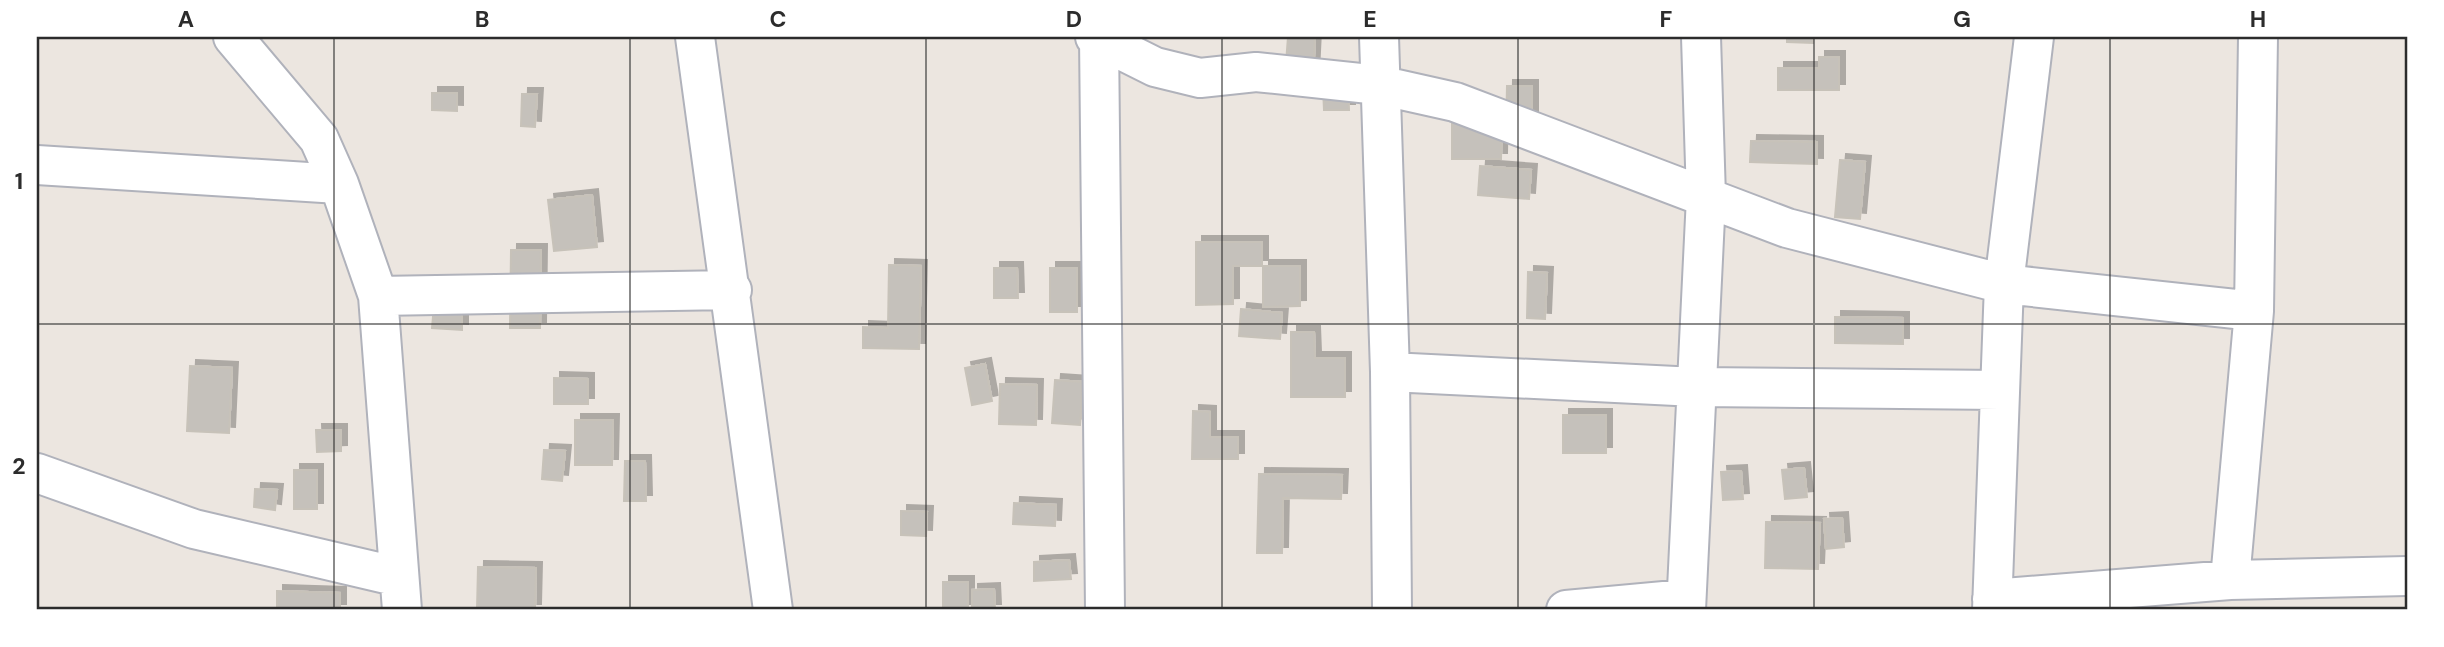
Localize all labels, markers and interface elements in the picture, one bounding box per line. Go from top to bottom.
text: A [178,4,194,34]
text: B [475,4,489,34]
text: C [770,4,786,34]
text: D [1066,4,1082,34]
text: E [1363,4,1377,34]
text: F [1660,4,1673,34]
text: G [1953,4,1971,34]
text: H [2250,4,2266,34]
text: 1 [15,166,23,196]
text: 2 [12,451,26,481]

